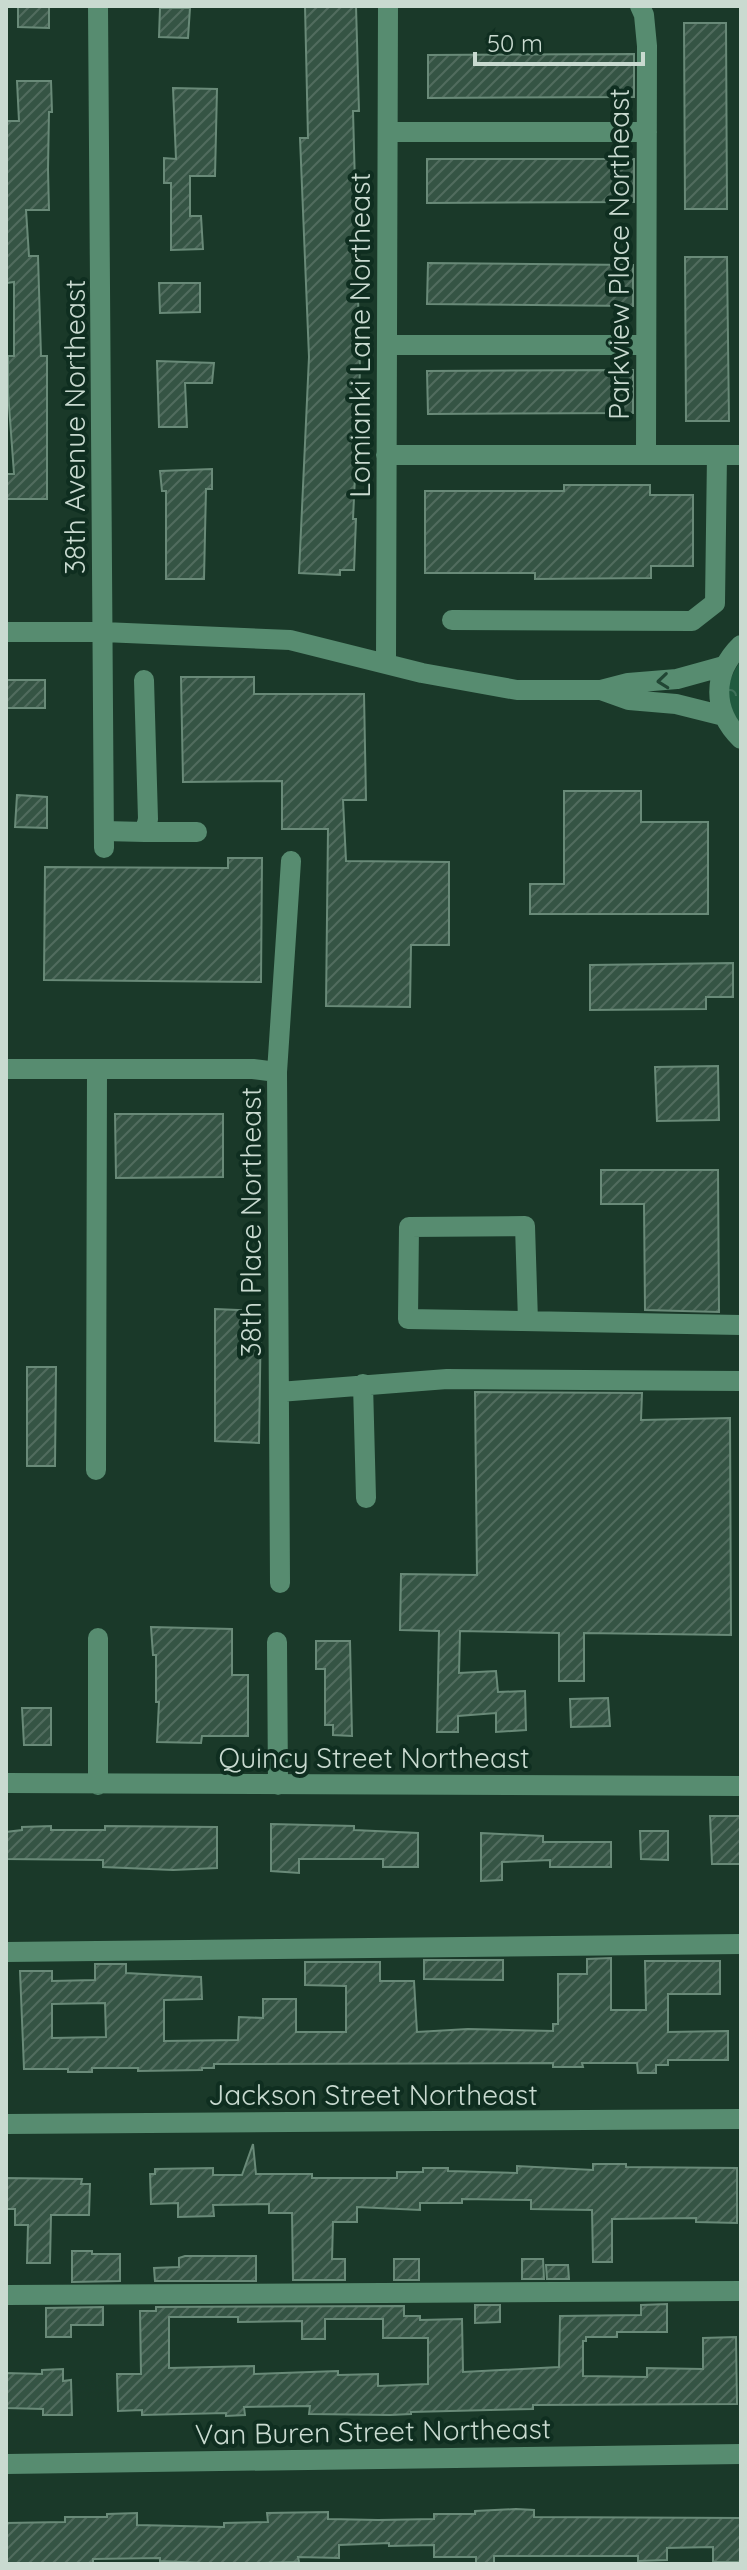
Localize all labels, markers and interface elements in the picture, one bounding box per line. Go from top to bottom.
scale bar [475,16,643,66]
text: 50 m [487,28,543,58]
street label: Parkview Place Northeast [601,88,636,420]
street label: Lomianki Lane Northeast [342,172,377,498]
street label: 38th Avenue Northeast [57,279,92,575]
one-way arrow [656,672,669,689]
street label: 38th Place Northeast [233,1087,268,1357]
street label: Quincy Street Northeast [218,1740,530,1775]
street label: Jackson Street Northeast [208,2077,538,2112]
street label: Van Buren Street Northeast [195,2410,551,2452]

